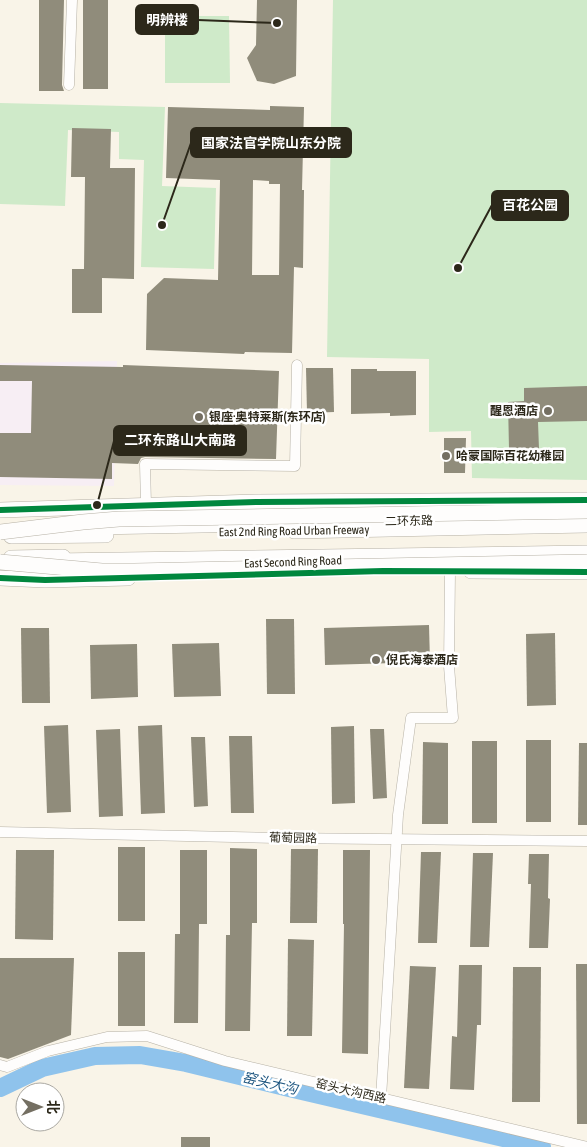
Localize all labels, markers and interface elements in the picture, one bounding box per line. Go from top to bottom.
callout: 明辨楼 [136,5,198,34]
text: 明辨楼 [146,12,188,28]
callout: 国家法官学院山东分院 [191,128,351,157]
text: 国家法官学院山东分院 [201,135,341,151]
callout: 百花公园 [492,191,568,220]
text: 百花公园 [502,197,558,213]
place label: 醒恩酒店 [490,404,538,418]
marker: 醒恩酒店 [542,405,554,417]
place label: 银座·奥特莱斯(东环店) [209,410,325,424]
marker: 银座·奥特莱斯(东环店) [193,411,205,423]
callout: 二环东路山大南路 [114,426,246,455]
text: 二环东路山大南路 [124,432,236,448]
place label: 哈蒙国际百花幼稚园 [456,449,564,463]
marker: 哈蒙国际百花幼稚园 [440,450,452,462]
street label: 二环东路 [385,514,433,528]
street label: East 2nd Ring Road Urban Freeway [219,523,369,539]
street label: East Second Ring Road [244,553,342,571]
place label: 倪氏海泰酒店 [386,653,458,667]
marker: 倪氏海泰酒店 [370,654,382,666]
street label: 葡萄园路 [269,831,317,845]
water label: 窑头大沟 [241,1069,301,1098]
street label: 窑头大沟西路 [314,1076,388,1106]
north arrow [15,1082,65,1132]
text: 北 [45,1100,61,1114]

